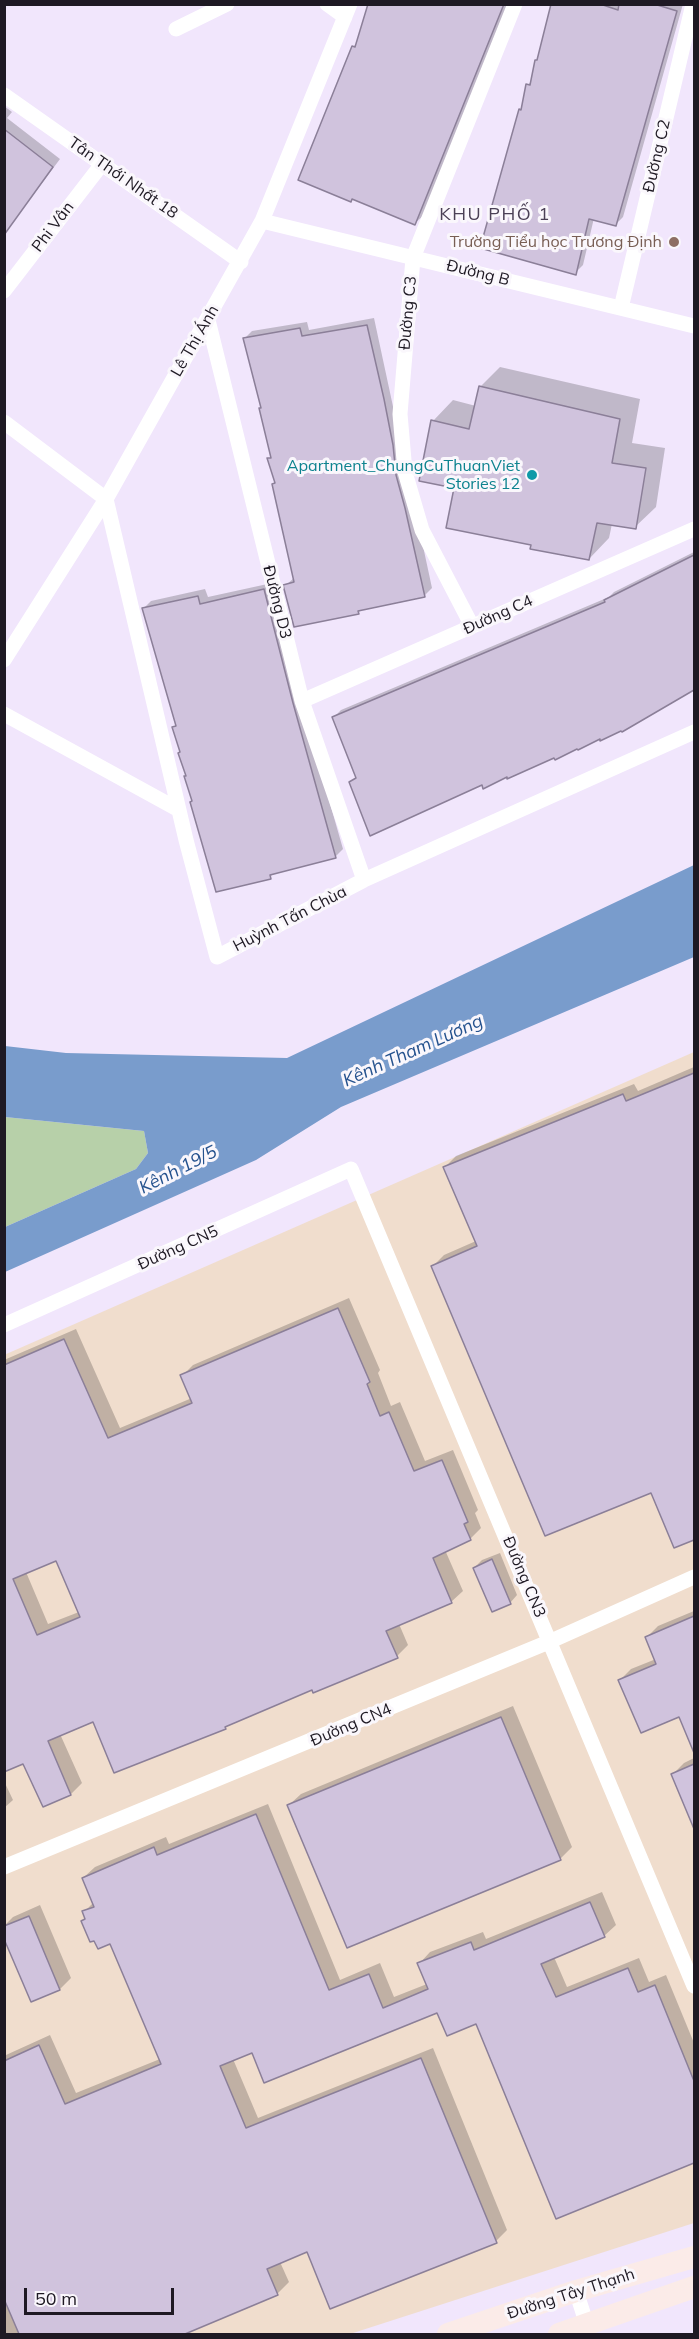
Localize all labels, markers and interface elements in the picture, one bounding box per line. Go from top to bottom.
street label: Đường C2 [639,118,675,194]
street label: Tân Thới Nhất 18 [65,133,181,223]
street label: Phi Vân [28,198,78,256]
district label: KHU PHỐ 1 [439,204,551,226]
place label: Trường Tiểu học Trương Định [450,232,662,252]
marker: Trường Tiểu học Trương Định [667,235,681,249]
street label: Đường B [444,256,512,290]
street label: Đường C3 [395,275,421,351]
street label: Lê Thị Ánh [167,302,223,380]
place label: Apartment_ChungCuThuanViet Stories 12 [287,456,520,494]
marker: Apartment_ChungCuThuanViet Stories 12 [525,468,539,482]
street label: Đường D3 [259,563,295,641]
street label: Đường C4 [460,591,536,639]
street label: Huỳnh Tấn Chùa [230,882,350,956]
water label: Kênh Tham Lương [340,1010,486,1092]
water label: Kênh 19/5 [136,1141,220,1199]
street label: Đường CN5 [135,1222,221,1274]
street label: Đường CN3 [498,1534,550,1620]
street label: Đường CN4 [308,1699,394,1751]
street label: Đường Tây Thạnh [505,2264,637,2324]
scale bar [27,2276,177,2314]
text: 50 m [35,2287,77,2310]

